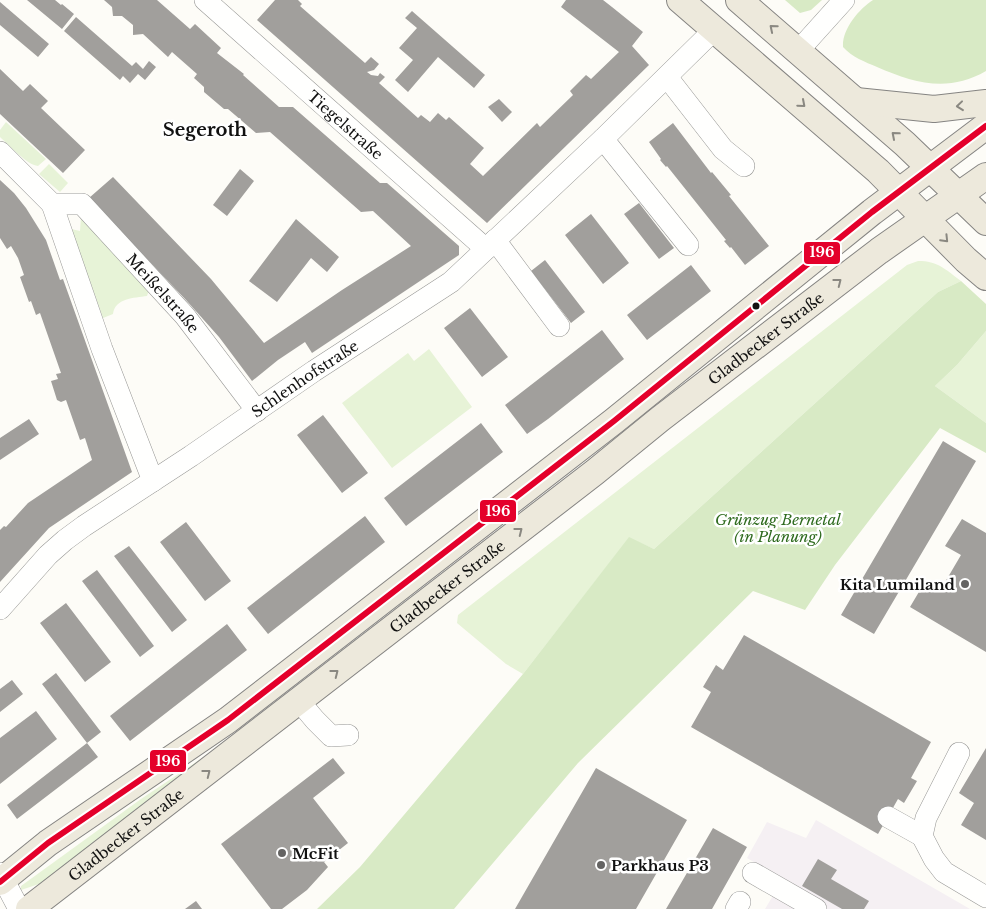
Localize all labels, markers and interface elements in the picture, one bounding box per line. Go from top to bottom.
one-way arrow [769,25,778,34]
street label: Tiegelstraße [304,86,387,163]
one-way arrow [796,99,805,108]
one-way arrow [955,100,963,111]
district label: Segeroth [163,119,247,141]
one-way arrow [892,132,901,141]
one-way arrow [940,233,949,242]
line badge: 196 [803,241,841,265]
text: 196 [810,243,834,261]
street label: Meißelstraße [123,249,204,336]
one-way arrow [832,279,841,288]
street label: Gladbecker Straße [704,288,827,388]
unlabelled marker [751,301,761,311]
street label: Schlenhofstraße [247,335,362,421]
line badge: 196 [479,499,517,523]
text: 196 [486,502,510,520]
park label: Grünzug Bernetal (in Planung) [715,510,841,546]
one-way arrow [513,528,523,537]
street label: Gladbecker Straße [385,536,508,637]
place label: Kita Lumiland [840,575,956,594]
marker: Kita Lumiland [959,578,971,590]
one-way arrow [329,671,338,679]
line badge: 196 [149,749,187,773]
text: 196 [156,752,180,770]
one-way arrow [201,770,210,778]
street label: Gladbecker Straße [64,784,187,885]
place label: McFit [292,844,339,863]
marker: McFit [276,847,288,859]
place label: Parkhaus P3 [611,856,709,875]
marker: Parkhaus P3 [595,859,607,871]

